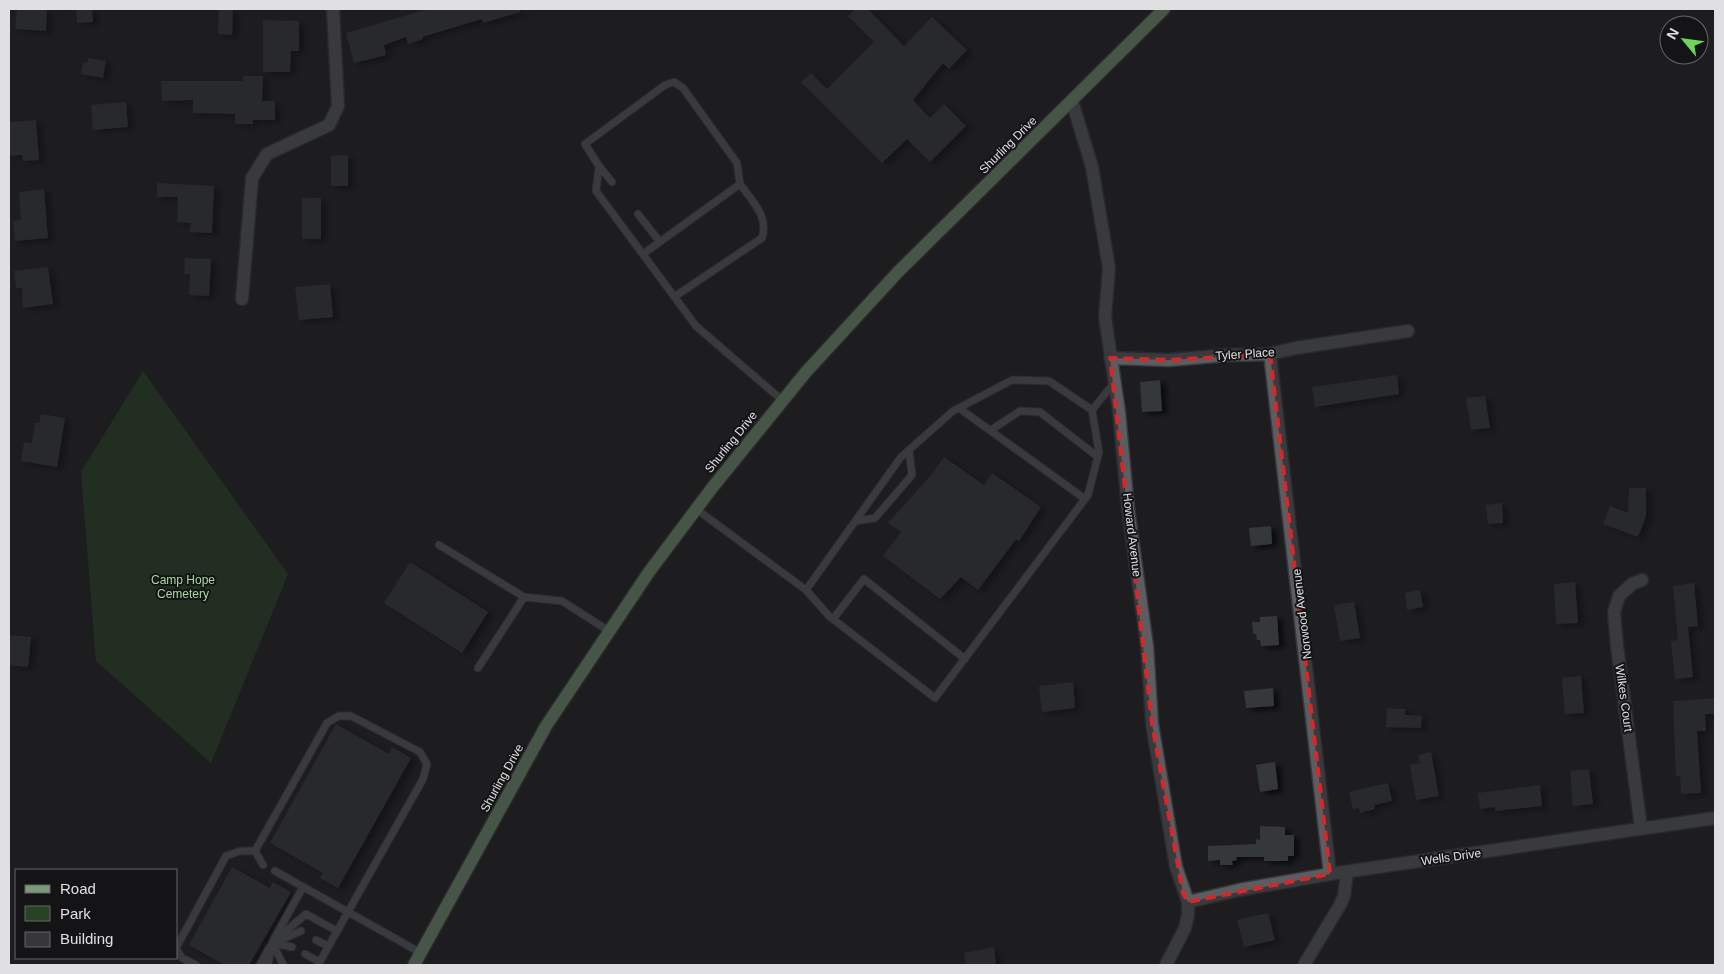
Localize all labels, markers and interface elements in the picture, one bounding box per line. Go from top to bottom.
north arrow [1659,15,1709,65]
text: N [1663,25,1682,42]
street label: Shurling Drive [976,113,1040,177]
street label: Tyler Place [1215,345,1275,363]
street label: Shurling Drive [702,408,760,476]
street label: Howard Avenue [1120,492,1144,578]
street label: Norwood Avenue [1289,568,1315,660]
park label: Camp Hope Cemetery [151,573,215,601]
street label: Wilkes Court [1612,663,1636,733]
street label: Shurling Drive [478,741,527,814]
street label: Wells Drive [1420,846,1482,868]
legend [15,869,178,959]
text: Road [60,880,96,897]
text: Park [60,905,91,922]
text: Building [60,930,113,947]

